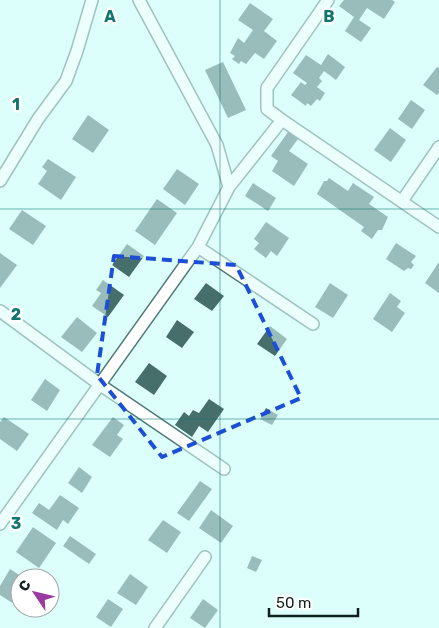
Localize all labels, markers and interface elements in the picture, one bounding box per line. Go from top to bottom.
text: A [104,7,116,26]
text: B [323,7,335,26]
text: 1 [12,95,20,114]
text: 2 [11,305,21,324]
text: 3 [11,514,21,533]
north arrow [10,568,60,618]
text: С [15,577,35,595]
scale bar [269,586,358,618]
text: 50 m [276,594,311,612]

